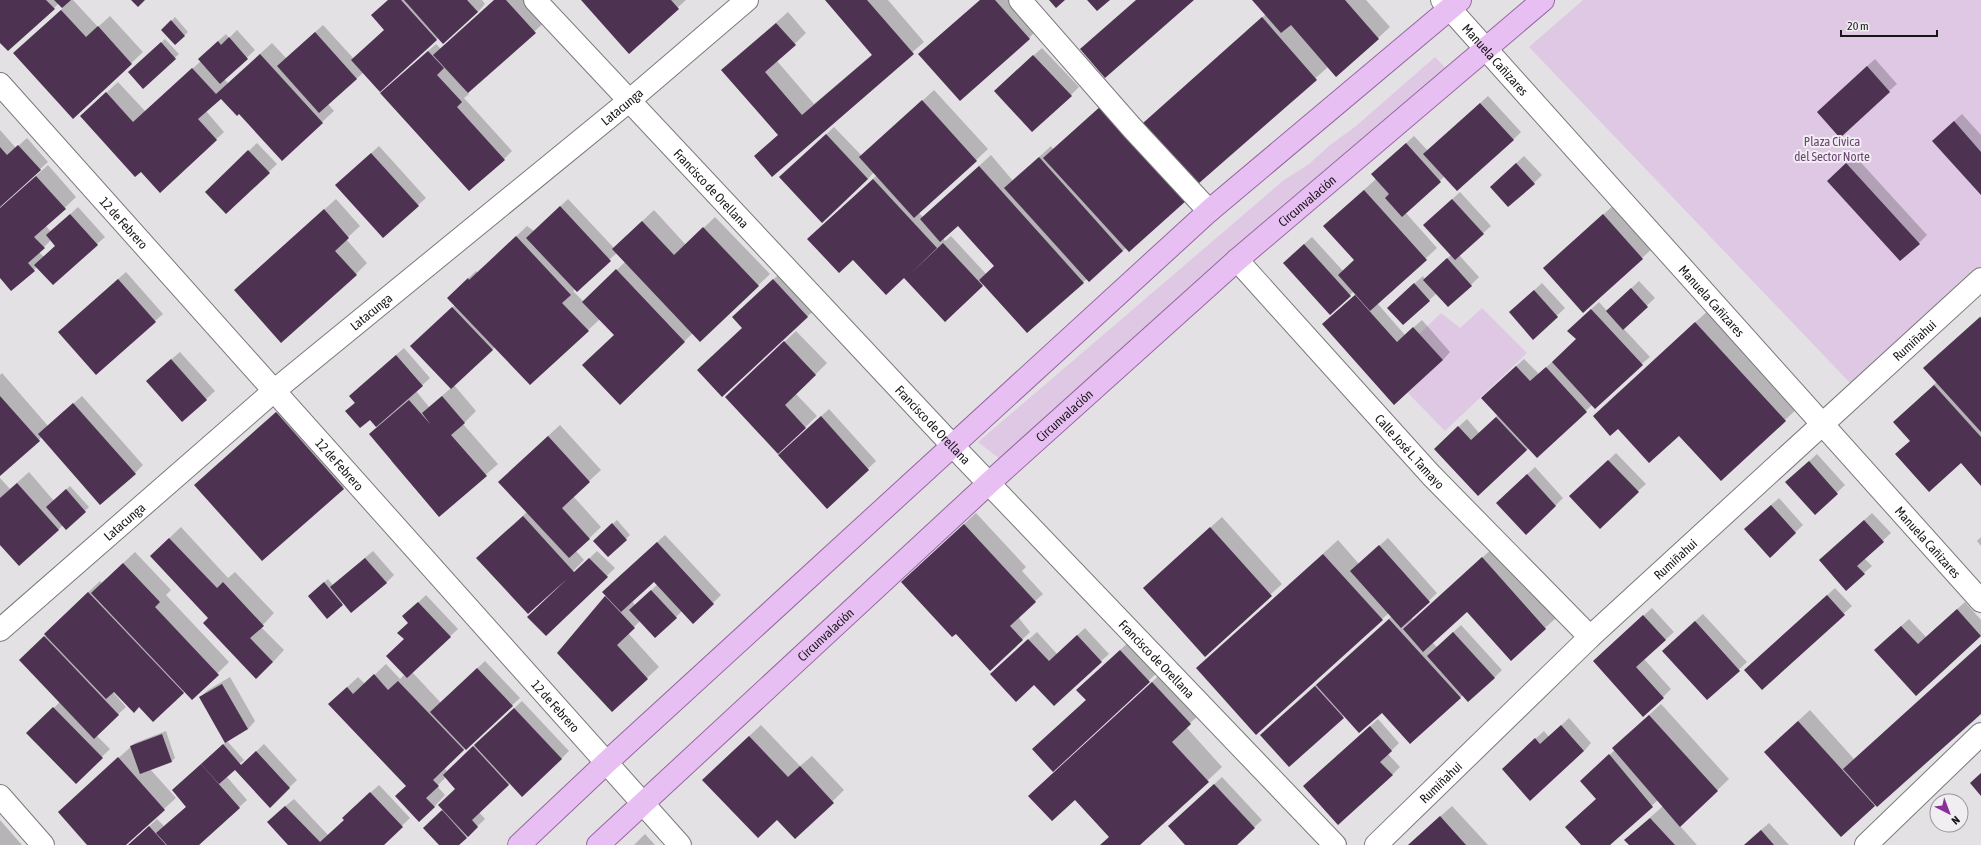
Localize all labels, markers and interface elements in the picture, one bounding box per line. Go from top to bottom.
scale bar [1841,12,1937,38]
text: 20 m [1847,19,1869,33]
street label: Manuela Cañizares [1459,21,1531,99]
street label: Latacunga [598,85,646,128]
park label: Plaza Cívica del Sector Norte [1794,134,1870,164]
street label: Francisco de Orellana [671,146,752,231]
street label: Circunvalación [1275,172,1339,230]
street label: 12 de Febrero [96,194,151,252]
street label: Manuela Cañizares [1675,262,1748,340]
street label: Latacunga [347,290,395,333]
street label: Rumiñahui [1890,317,1939,364]
street label: Francisco de Orellana [892,382,973,467]
street label: Circunvalación [1033,386,1096,445]
street label: Calle José L. Tamayo [1372,411,1447,492]
street label: 12 de Febrero [312,436,367,494]
street label: Latacunga [101,500,148,544]
street label: Manuela Cañizares [1892,503,1964,581]
street label: Rumiñahui [1651,536,1700,583]
street label: Circunvalación [795,605,857,664]
street label: Francisco de Orellana [1116,617,1197,701]
street label: 12 de Febrero [528,677,582,735]
street label: Rumiñahui [1417,759,1465,807]
north arrow [1929,793,1969,833]
text: N [1949,814,1962,827]

